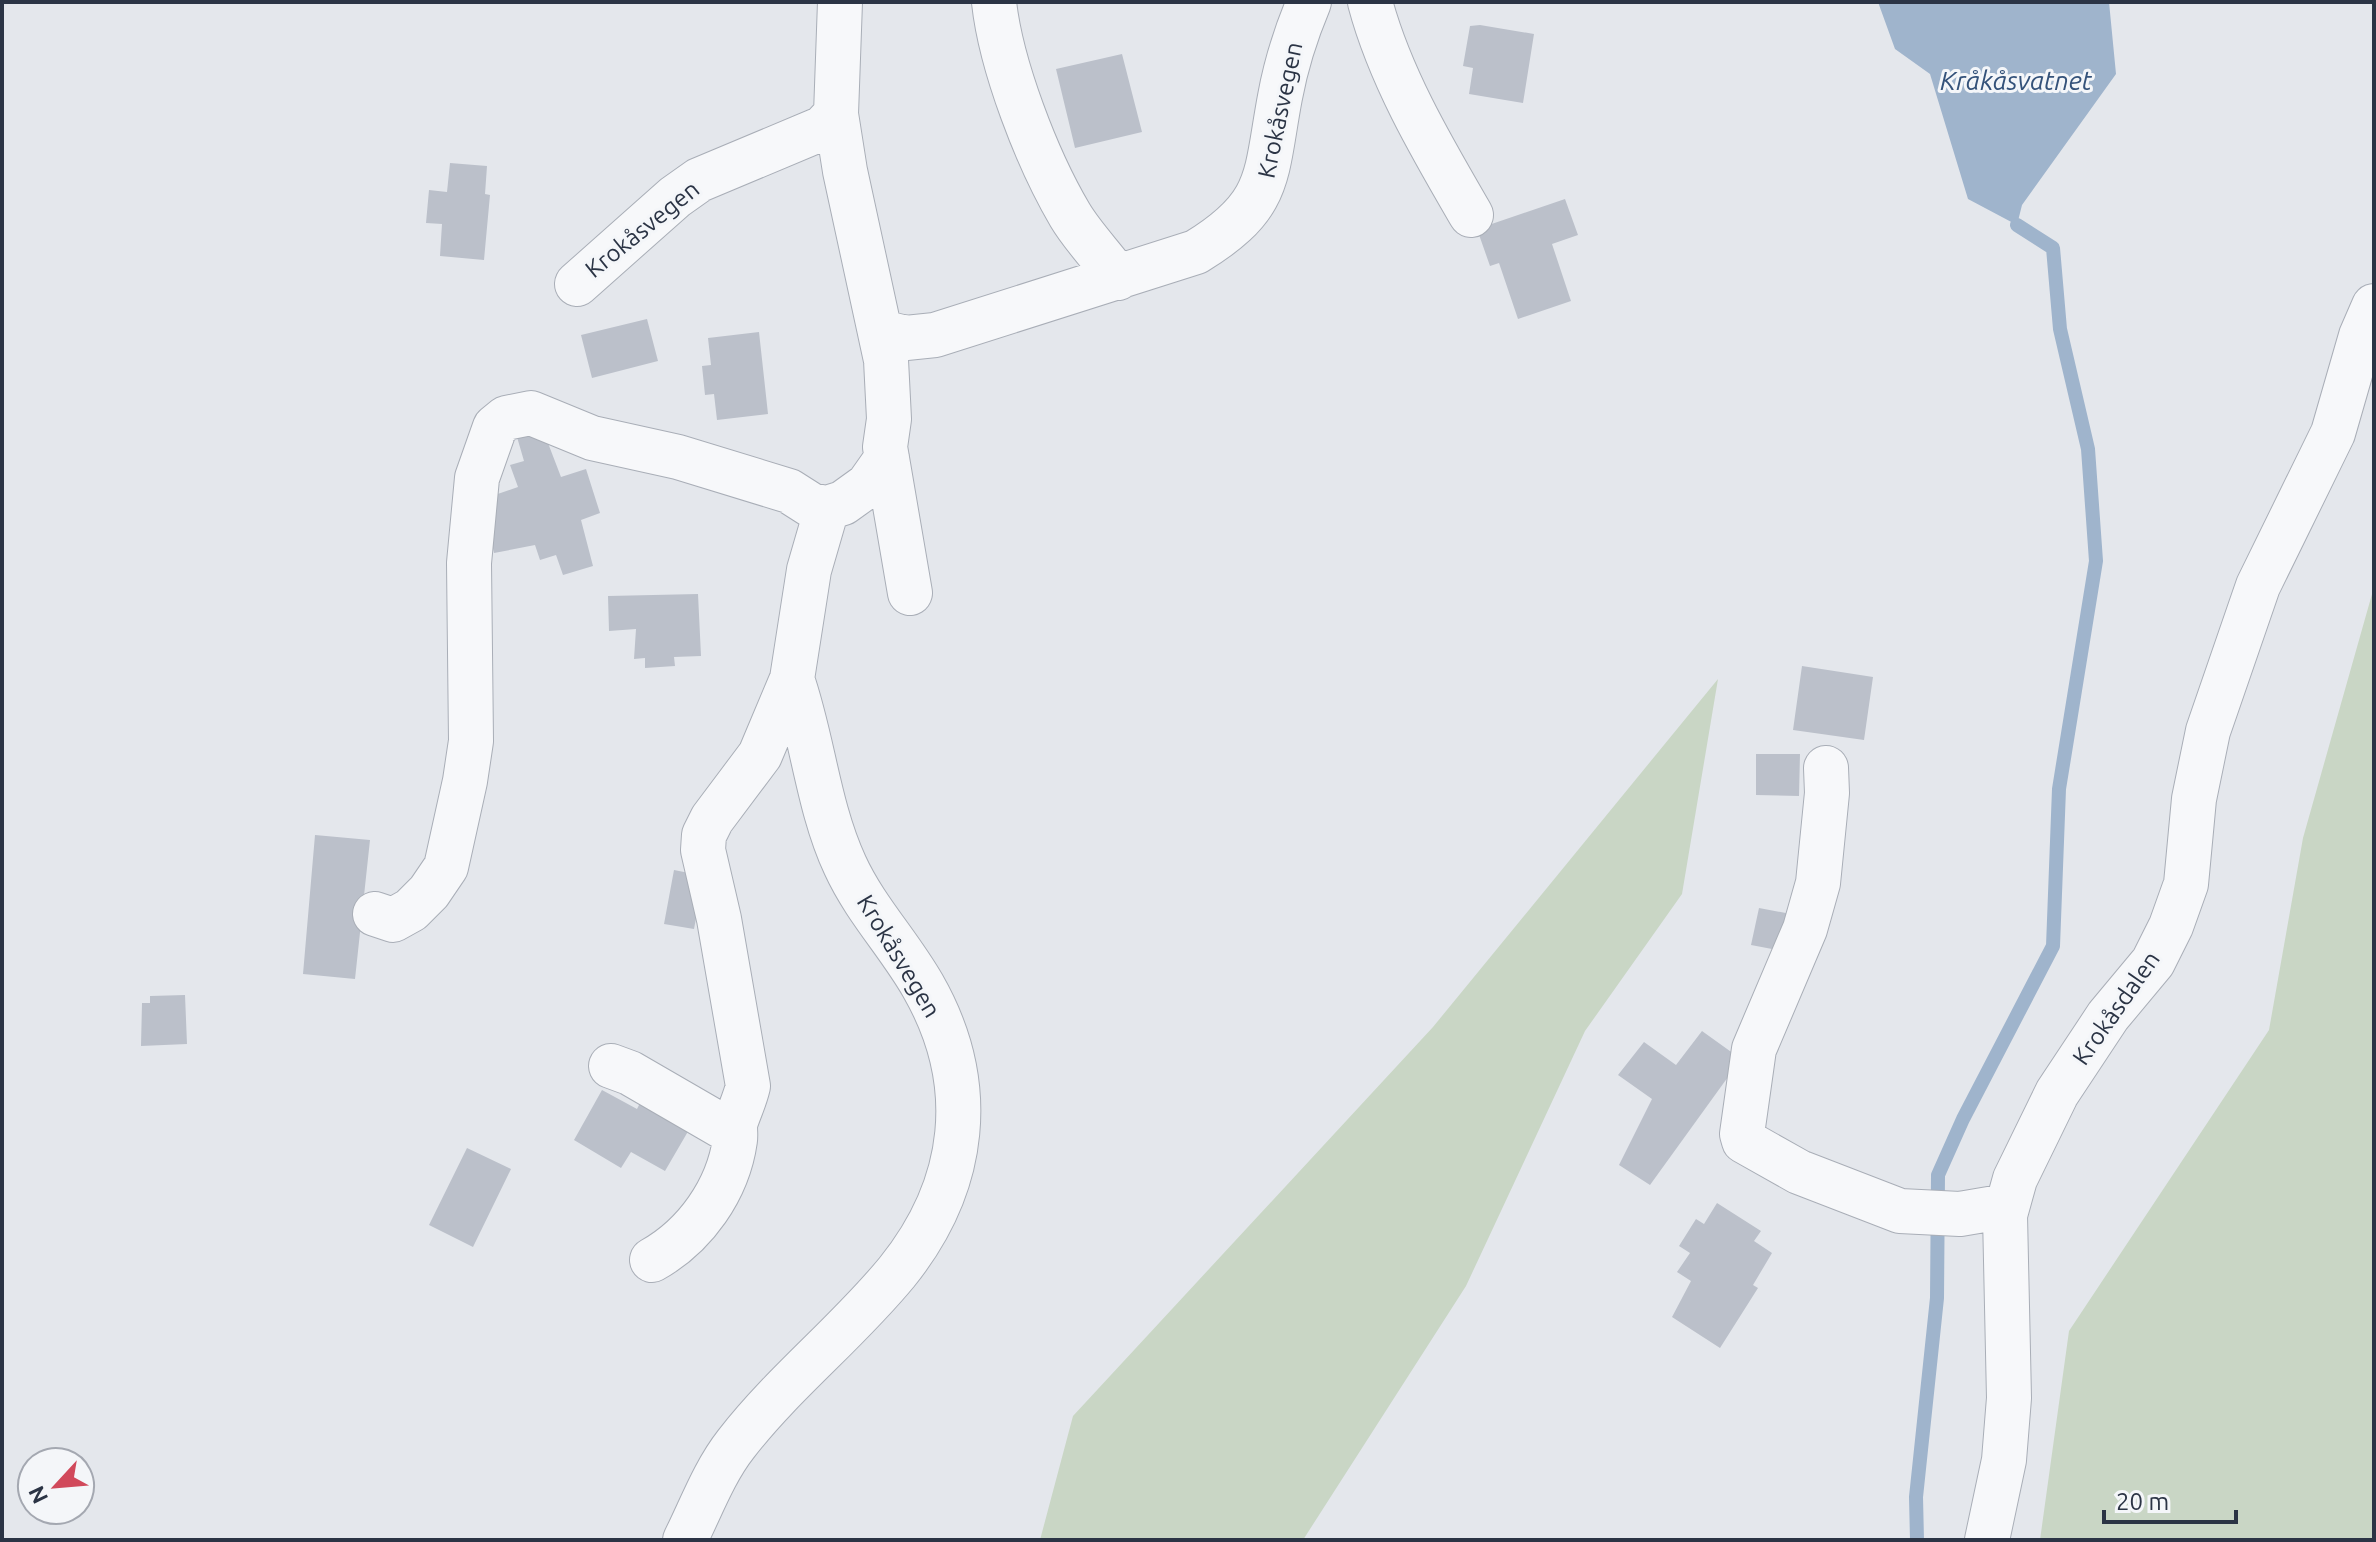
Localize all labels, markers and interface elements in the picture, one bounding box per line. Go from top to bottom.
street label: Krokåsvegen [1252,40,1308,180]
water label: Kråkåsvatnet [1940,66,2093,95]
street label: Krokåsvegen [580,175,704,283]
street label: Krokåsvegen [852,890,946,1022]
street label: Krokåsdalen [2067,946,2165,1070]
north arrow [16,1446,96,1526]
scale bar [2104,1474,2236,1524]
text: N [23,1482,52,1508]
text: 20 m [2116,1488,2169,1515]

